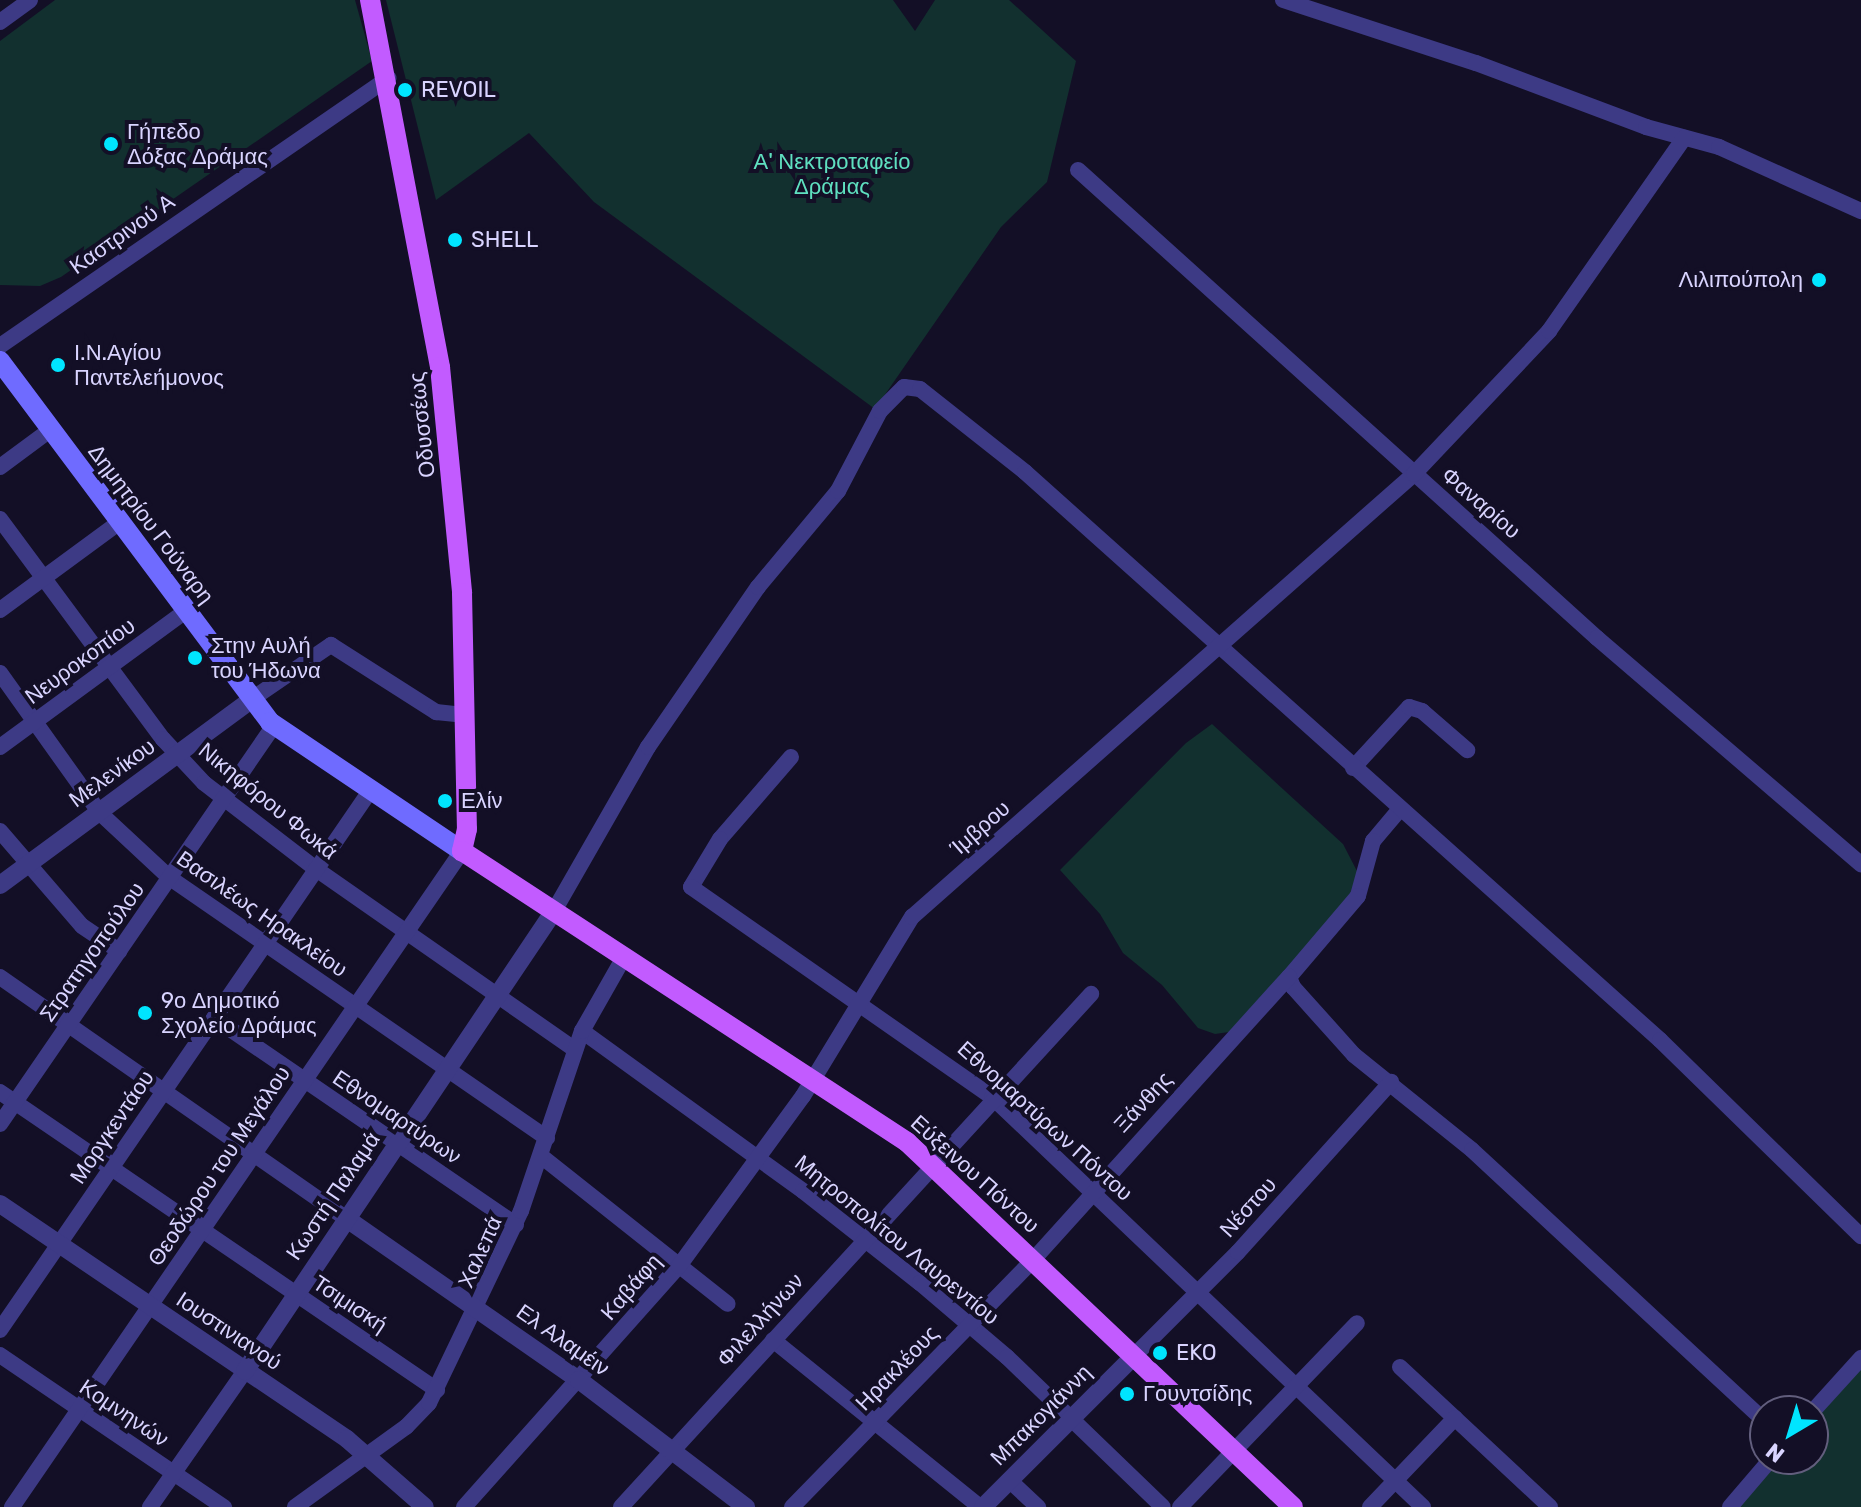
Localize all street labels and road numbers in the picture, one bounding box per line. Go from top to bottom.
street label: Καστρινού Α [64,188,180,280]
street label: Οδυσσέως [403,371,441,479]
street label: Δημητρίου Γούναρη [83,439,219,609]
street label: Φαναρίου [1436,462,1526,544]
street label: Νευροκοπίου [20,612,140,710]
street label: Μελενίκου [64,733,160,813]
street label: Νικηφόρου Φωκά [193,737,343,865]
street label: Ίμβρου [945,795,1015,861]
street label: Βασιλέως Ηρακλείου [172,845,352,983]
street label: Στρατηγοπούλου [34,877,150,1027]
street label: Εθνομαρτύρων Πόντου [952,1035,1138,1207]
street label: Θεοδώρου του Μεγάλου [142,1061,296,1271]
street label: Εθνομαρτύρων [328,1064,466,1170]
street label: Μοργκεντάου [64,1065,160,1189]
street label: Ξάνθης [1108,1066,1178,1138]
street label: Εύξεινου Πόντου [905,1109,1045,1239]
street label: Κωστή Παλαμά [280,1127,386,1265]
street label: Μητροπολίτου Λαυρεντίου [790,1150,1004,1330]
street label: Νέστου [1214,1171,1282,1243]
street label: Χαλεπά [453,1212,507,1292]
street label: Καβάφη [595,1249,667,1325]
street label: Φιλελλήνων [711,1268,809,1372]
street label: Τσιμισκή [308,1270,392,1338]
street label: Ιουστινιανού [171,1286,287,1376]
street label: Ελ Αλαμέιν [511,1298,615,1382]
street label: Ηρακλέους [850,1320,944,1416]
street label: Μπακογιάννη [985,1359,1097,1471]
street label: Κομνηνών [74,1374,174,1452]

